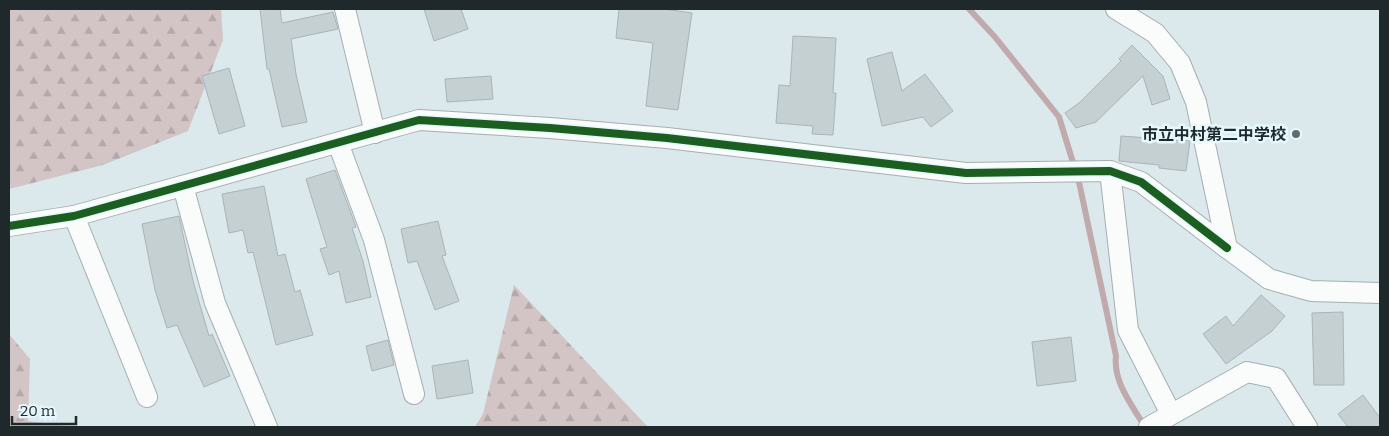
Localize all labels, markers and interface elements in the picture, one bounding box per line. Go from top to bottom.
place label: 市立中村第二中学校 [1142,125,1286,144]
marker: 市立中村第二中学校 [1290,128,1302,140]
scale bar [12,394,76,426]
text: 20 m [20,402,56,420]

